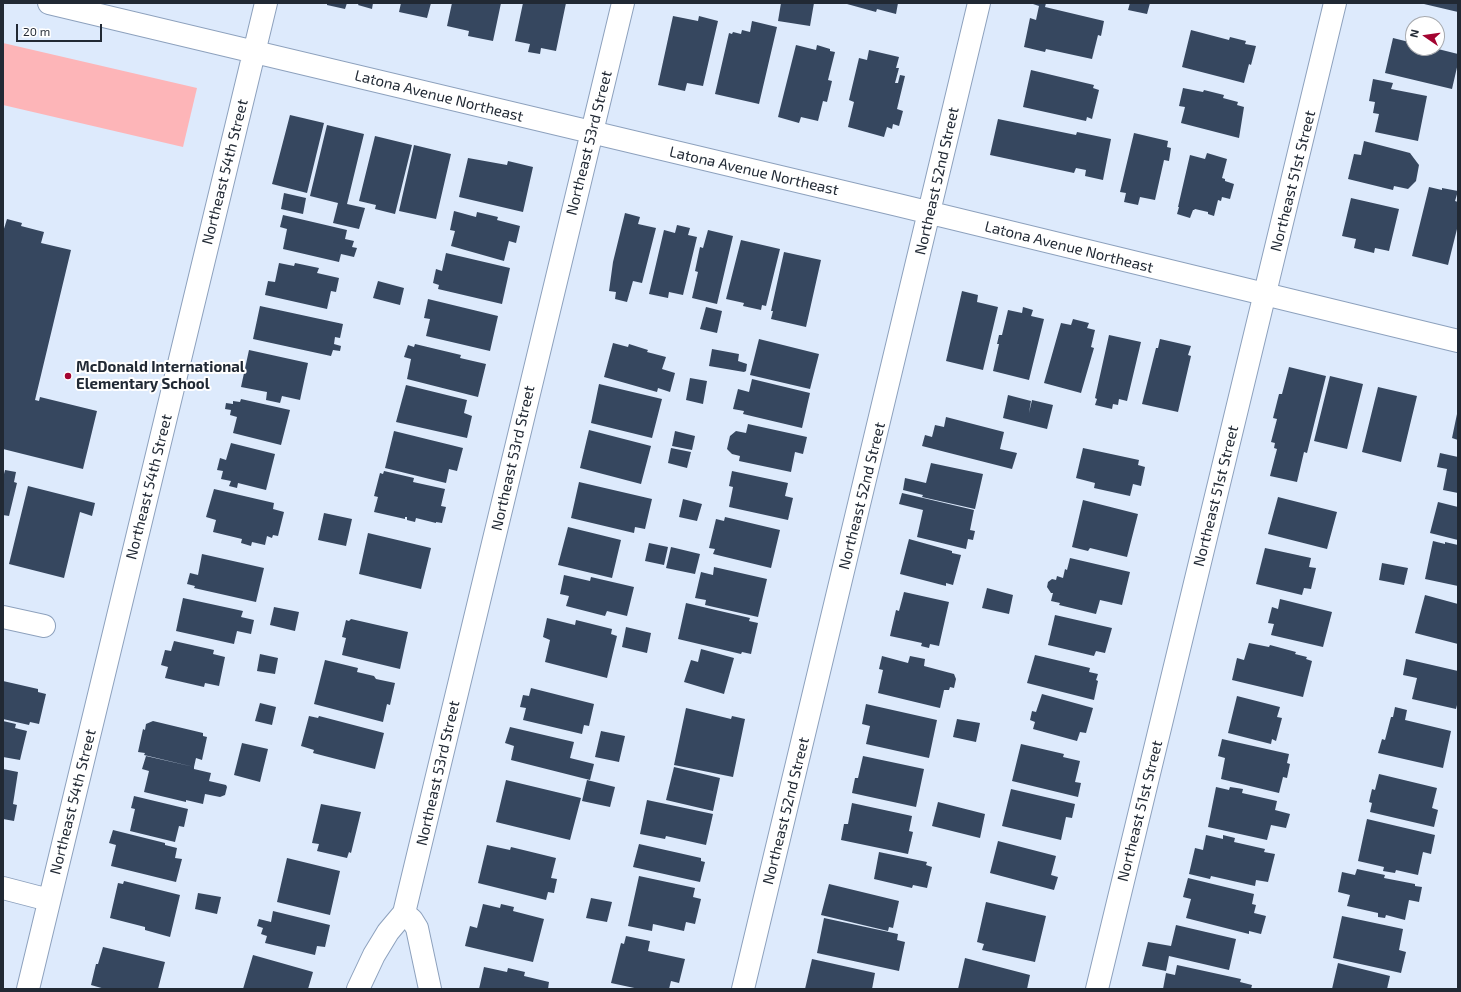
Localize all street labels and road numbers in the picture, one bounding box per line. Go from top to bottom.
street label: Latona Avenue Northeast [353,66,525,126]
street label: Northeast 53rd Street [562,69,616,217]
street label: Northeast 54th Street [198,97,252,247]
street label: Northeast 52nd Street [911,105,963,257]
street label: Northeast 51st Street [1267,109,1319,253]
street label: Latona Avenue Northeast [668,143,840,199]
street label: Latona Avenue Northeast [983,217,1155,277]
street label: Northeast 53rd Street [488,384,538,532]
street label: Northeast 54th Street [122,412,176,562]
street label: Northeast 52nd Street [835,420,889,572]
street label: Northeast 51st Street [1190,424,1242,568]
street label: Northeast 53rd Street [413,699,463,847]
street label: Northeast 54th Street [46,727,100,877]
street label: Northeast 52nd Street [759,735,813,887]
street label: Northeast 51st Street [1114,739,1166,883]

